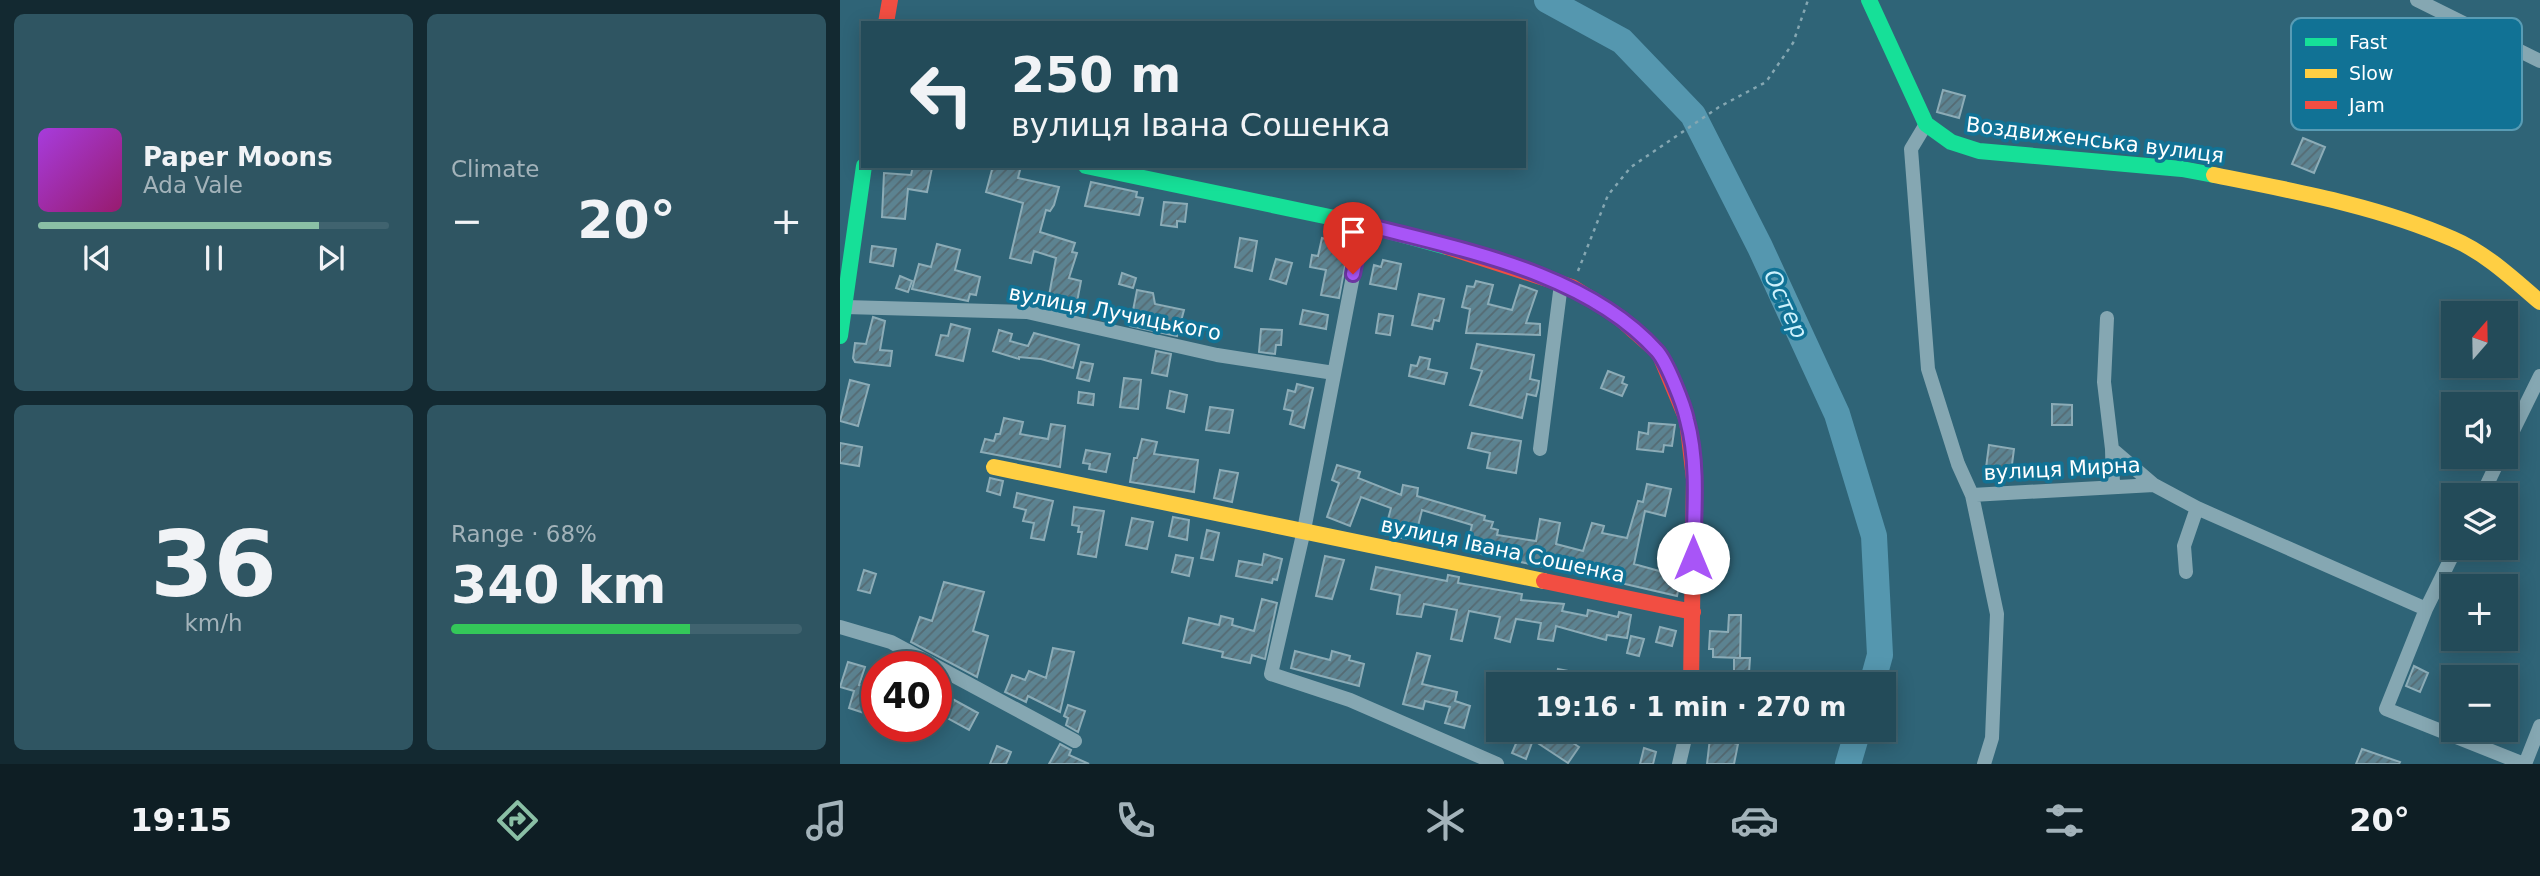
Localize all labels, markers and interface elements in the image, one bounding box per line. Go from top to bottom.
legend [2291,18,2522,130]
text: Fast [2349,31,2387,53]
text: 250 m [1011,47,1181,104]
icon: left [896,49,987,140]
text: Slow [2349,62,2394,84]
text: Jam [2348,94,2385,116]
text: вулиця Івана Сошенка [1011,106,1391,144]
street label: Воздвиженська вулиця [1965,112,2225,168]
text: Paper Moons [143,142,333,172]
text: Climate [451,156,540,182]
text: Ada Vale [143,172,243,198]
text: 20° [577,190,676,250]
text: − [451,199,483,243]
text: + [770,199,802,243]
pin [1323,202,1383,274]
icon: arrive [1334,213,1372,251]
icon: previous [78,239,116,277]
icon: pause [195,239,233,277]
icon: next [312,239,350,277]
water label: Остер [1759,265,1813,343]
street label: вулиця Лучицького [1007,281,1223,345]
north arrow [2441,301,2518,378]
map controls [2441,301,2518,742]
button: sound [2441,392,2518,469]
street label: вулиця Мирна [1983,453,2141,485]
button: layers [2441,483,2518,560]
text: 36 [150,512,277,617]
street label: вулиця Івана Сошенка [1379,512,1627,588]
text: Range · 68% [451,521,597,547]
position arrow [1656,521,1730,595]
text: 340 km [451,555,666,615]
button: + [2441,574,2518,651]
text: km/h [184,610,243,636]
speed limit sign: 40 [861,651,952,742]
button: − [2441,665,2518,742]
text: 19:16 · 1 min · 270 m [1536,692,1846,722]
icon: directions [493,796,542,845]
icon: music [802,796,851,845]
icon: phone [1111,796,1160,845]
icon: climate [1421,796,1470,845]
icon: car [1730,796,1779,845]
icon: filters [2040,796,2089,845]
text: 19:15 [130,801,232,839]
text: 20° [2349,801,2410,839]

